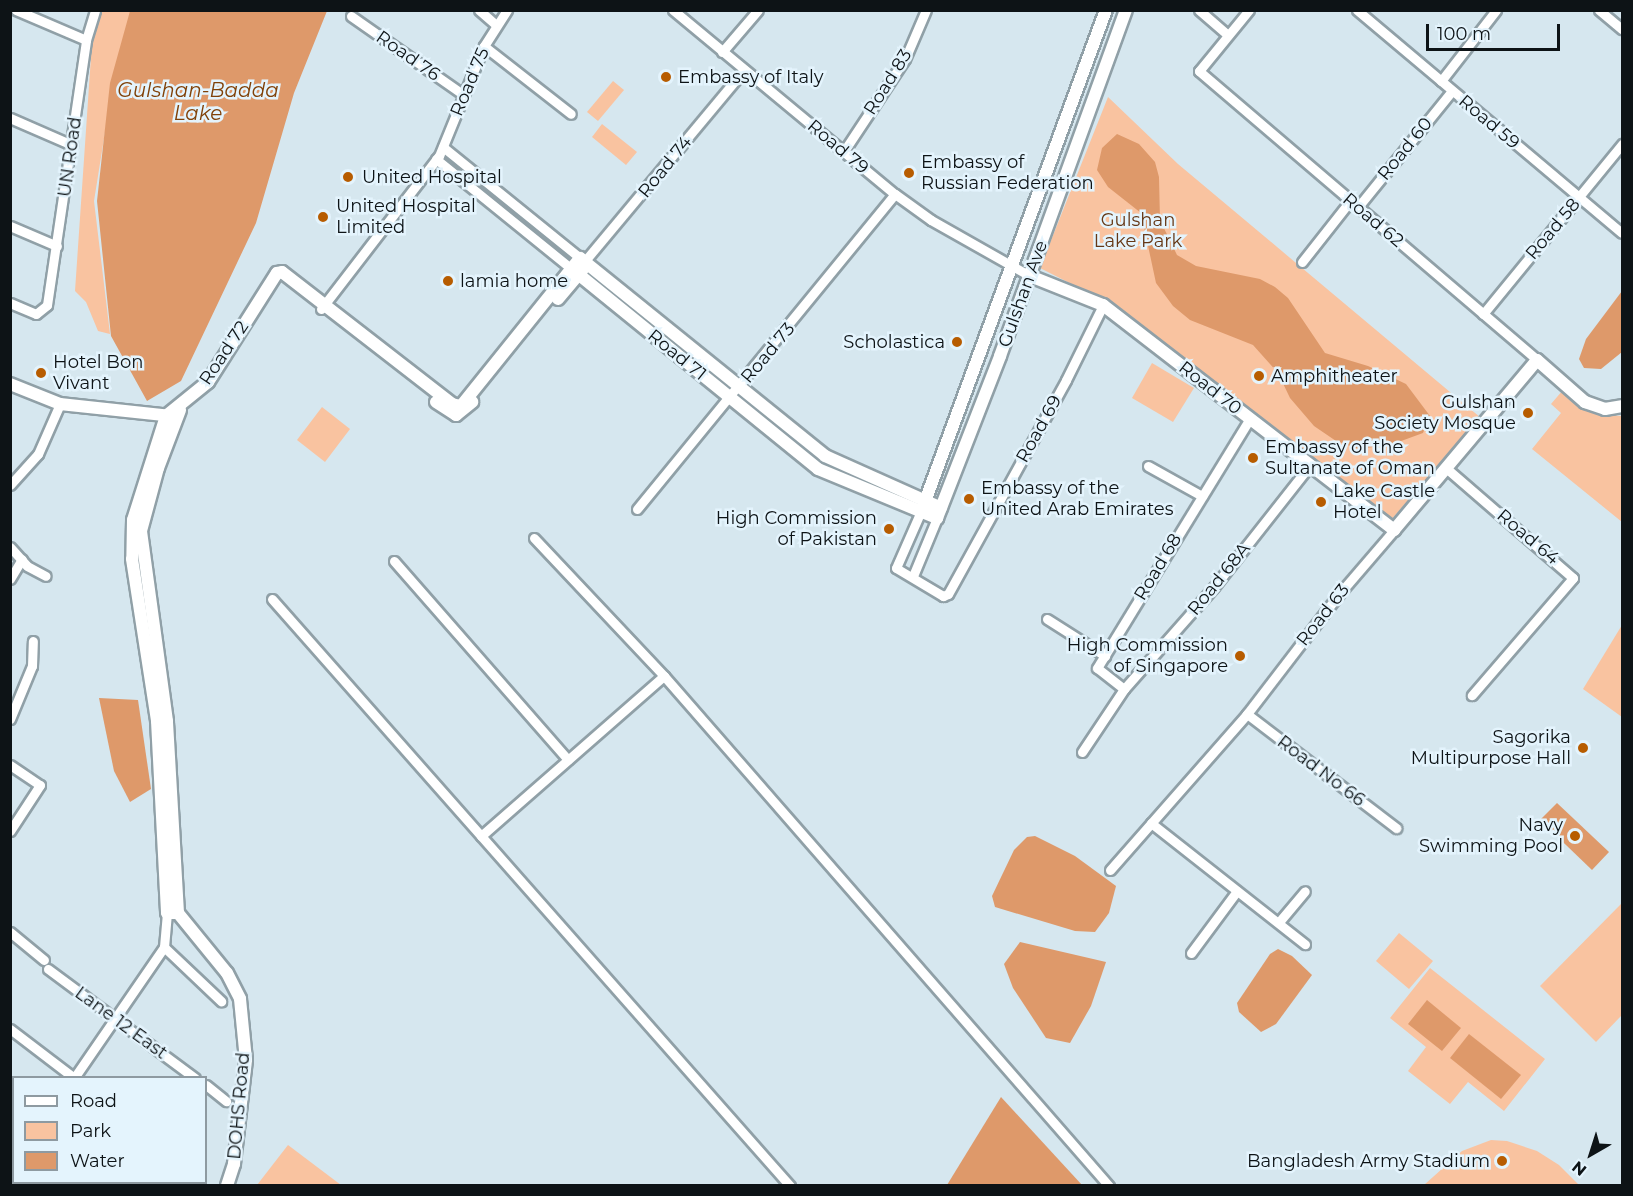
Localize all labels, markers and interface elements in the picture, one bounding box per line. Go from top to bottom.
scale bar [1429,12,1562,50]
text: 100 m [1437,23,1491,45]
street label: Road 76 [372,26,444,86]
street label: Road 75 [446,45,494,119]
street label: Road 83 [859,45,917,119]
place label: Embassy of Italy [678,66,824,88]
marker: Embassy of Italy [659,70,673,84]
water label: Gulshan-Badda Lake [117,78,279,125]
street label: Road 59 [1454,90,1524,154]
street label: Road 60 [1373,113,1437,185]
street label: Road 79 [803,115,873,179]
street label: UN Road [54,116,86,198]
street label: Road 74 [634,132,696,202]
place label: Embassy of Russian Federation [921,152,1094,195]
place label: United Hospital [362,166,502,188]
marker: Embassy of Russian Federation [902,166,916,180]
marker: United Hospital [339,168,357,186]
street label: Road 62 [1338,188,1408,252]
street label: Road 58 [1521,194,1585,264]
place label: United Hospital Limited [336,196,476,238]
marker: United Hospital Limited [314,208,332,226]
park label: Gulshan Lake Park [1094,210,1182,252]
street label: Gulshan Ave [994,238,1052,350]
place label: lamia home [460,270,568,292]
marker: lamia home [441,274,455,288]
street label: Road 72 [195,317,253,389]
street label: Road 73 [736,318,800,388]
street label: Road 71 [643,325,711,385]
place label: Scholastica [843,331,945,353]
marker: Scholastica [950,335,964,349]
place label: Hotel Bon Vivant [53,352,143,394]
street label: Road 70 [1174,357,1246,419]
place label: Amphitheater [1271,365,1398,387]
marker: Hotel Bon Vivant [34,366,48,380]
marker: Amphitheater [1252,369,1266,383]
street label: Road 69 [1012,392,1066,466]
place label: Gulshan Society Mosque [1374,392,1516,434]
marker: Gulshan Society Mosque [1521,406,1535,420]
place label: Embassy of the Sultanate of Oman [1265,437,1435,480]
marker: Embassy of the Sultanate of Oman [1246,451,1260,465]
place label: Embassy of the United Arab Emirates [981,478,1174,520]
place label: Lake Castle Hotel [1333,481,1435,524]
marker: Embassy of the United Arab Emirates [962,492,976,506]
marker: Lake Castle Hotel [1314,495,1328,509]
street label: Road 64 [1492,505,1564,569]
place label: High Commission of Pakistan [716,508,877,550]
marker: High Commission of Pakistan [882,522,896,536]
street label: Road 68 [1130,530,1186,604]
street label: Road 68A [1183,538,1255,620]
street label: Road 63 [1292,580,1354,650]
place label: High Commission of Singapore [1067,635,1228,678]
marker: High Commission of Singapore [1233,649,1247,663]
place label: Sagorika Multipurpose Hall [1411,727,1571,770]
street label: Road No 66 [1273,731,1369,811]
marker: Sagorika Multipurpose Hall [1576,741,1590,755]
place label: Navy Swimming Pool [1419,815,1563,858]
marker: Navy Swimming Pool [1568,829,1582,843]
street label: Lane 12 East [71,982,171,1064]
street label: DOHS Road [224,1052,254,1160]
legend [12,1076,207,1184]
text: Road [70,1090,117,1112]
text: Park [70,1120,111,1142]
north arrow [1561,1124,1621,1184]
text: Water [70,1150,125,1172]
place label: Bangladesh Army Stadium [1247,1150,1490,1172]
marker: Bangladesh Army Stadium [1495,1154,1509,1168]
text: N [1568,1157,1590,1180]

